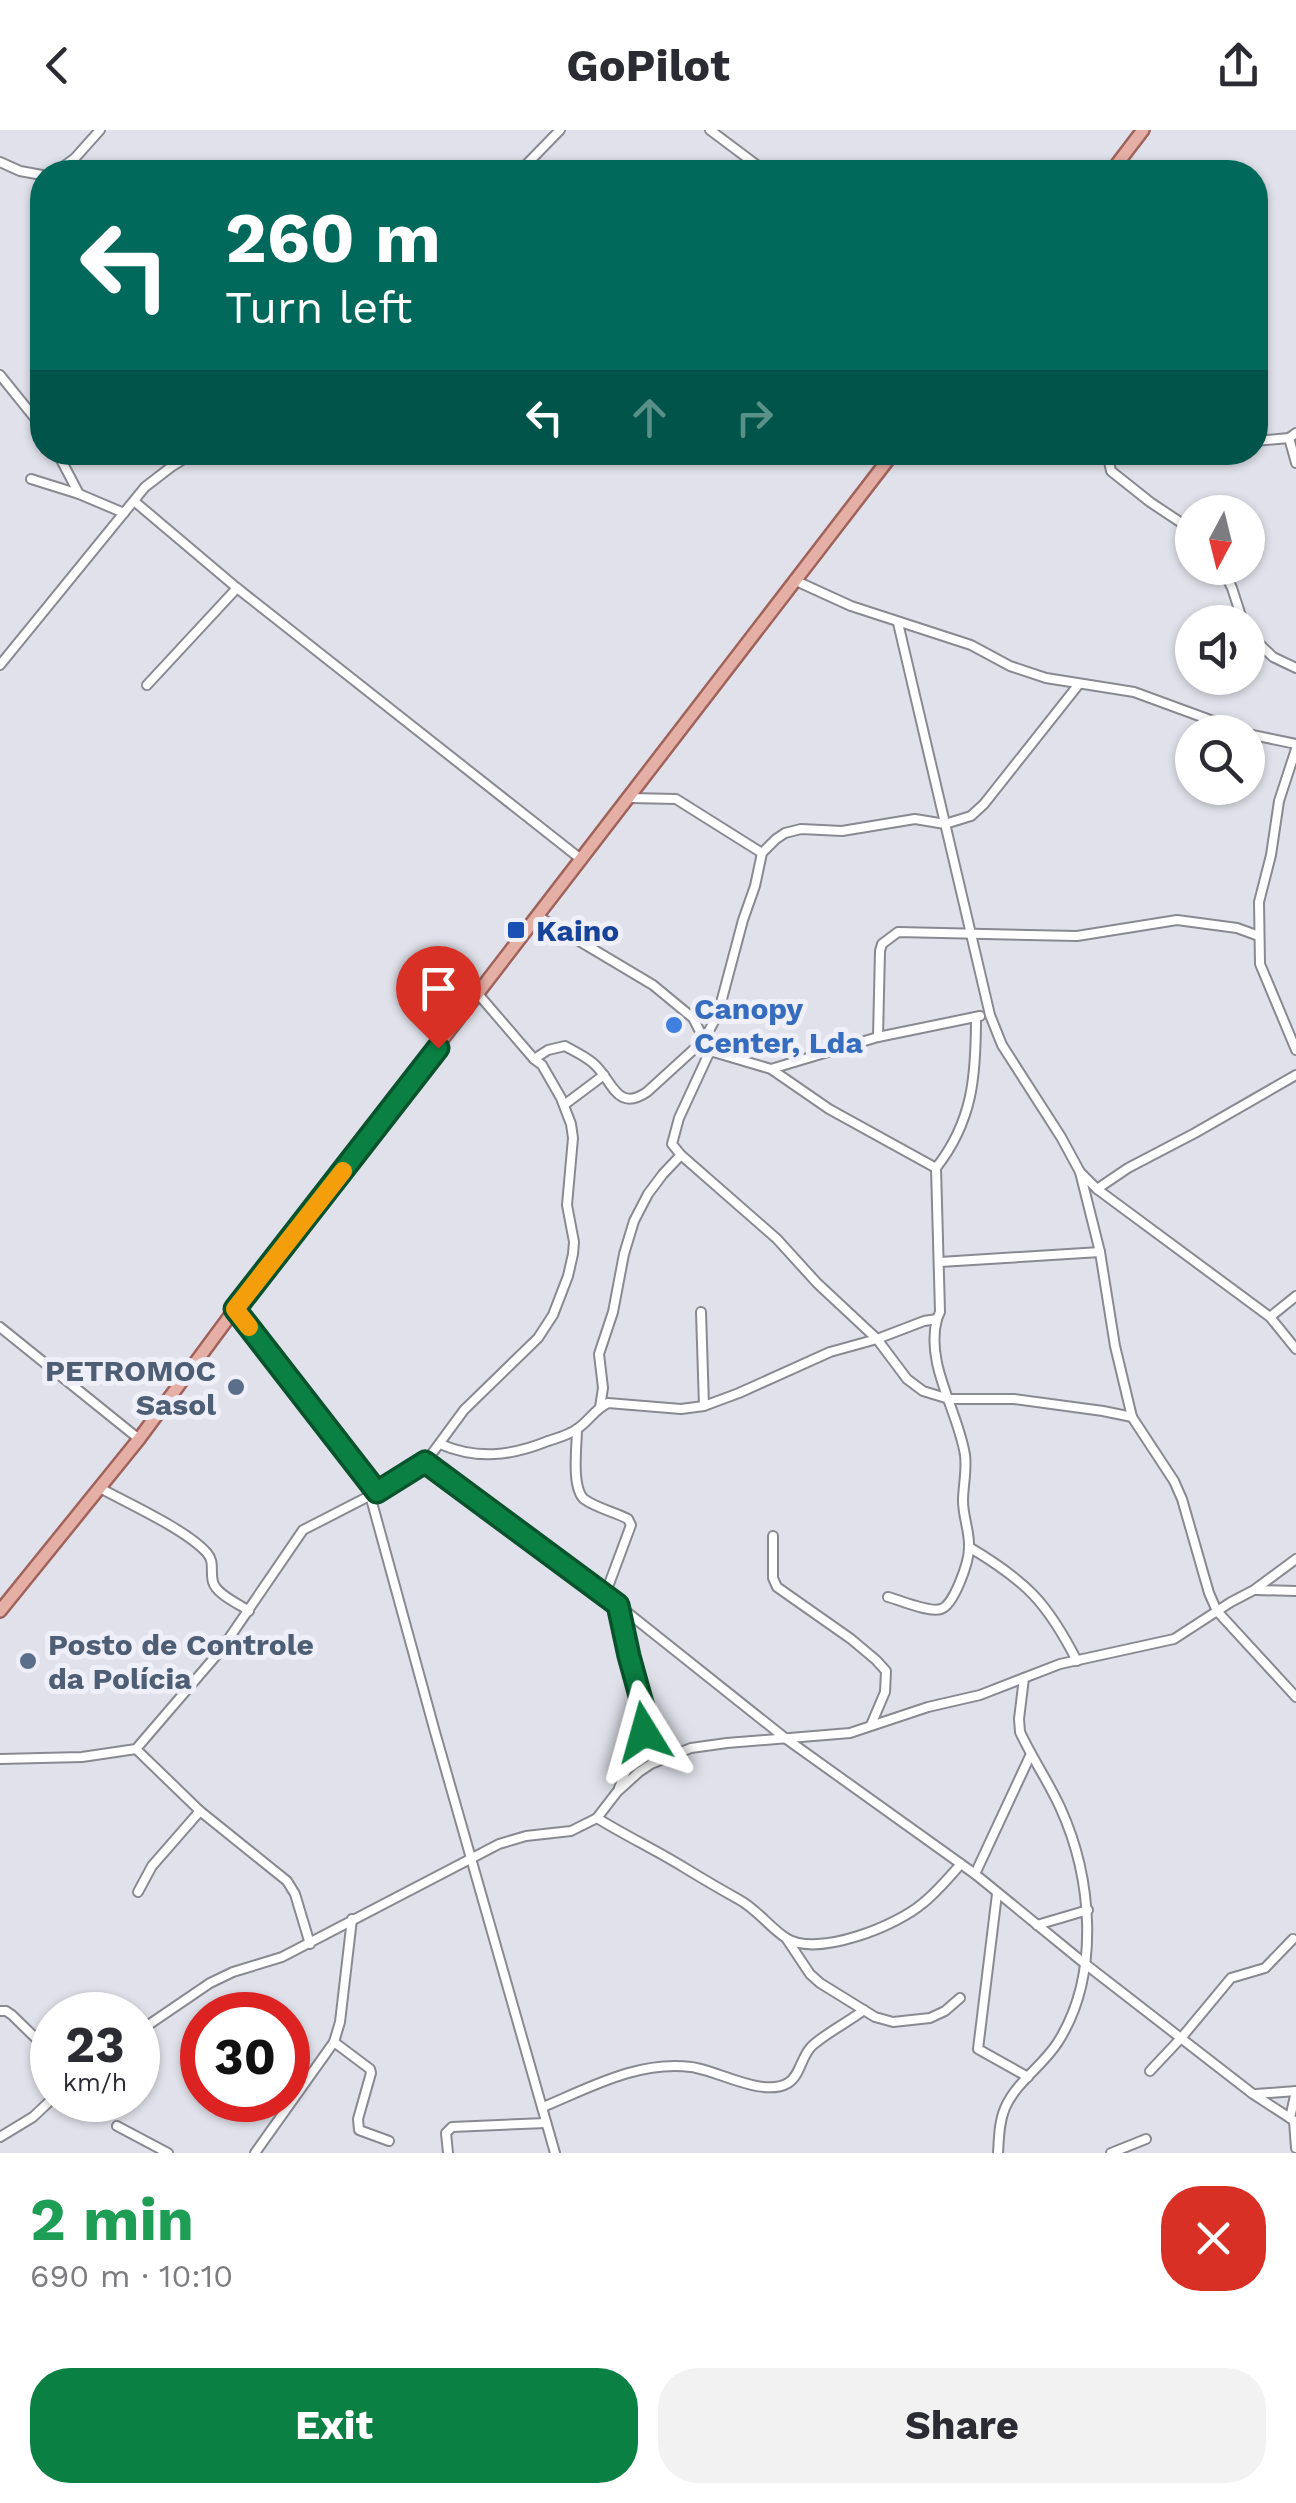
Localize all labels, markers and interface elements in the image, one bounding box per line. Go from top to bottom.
icon: back [30,38,85,93]
icon: share [1211,38,1266,93]
text: GoPilot [566,39,730,92]
text: 260 m [225,197,441,279]
icon: left [60,200,190,330]
text: Turn left [225,281,412,334]
icon: left [517,390,572,445]
icon: ahead [622,390,677,445]
icon: right [727,390,782,445]
north arrow [1175,495,1265,585]
map controls [1175,495,1265,805]
button: sound [1175,605,1265,695]
button: search [1175,715,1265,805]
place label: Kaino [536,913,619,948]
marker: Kaino [505,919,527,941]
pin [396,946,481,1049]
icon: arrive [411,961,466,1016]
place label: Canopy Center, Lda [694,991,863,1060]
marker: Canopy Center, Lda [663,1014,685,1036]
place label: PETROMOC Sasol [45,1353,216,1422]
marker: PETROMOC Sasol [225,1376,247,1398]
place label: Posto de Controle da Polícia [48,1627,314,1696]
marker: Posto de Controle da Polícia [17,1650,39,1672]
position arrow [592,1680,696,1784]
speed limit sign: 30 [180,1992,310,2122]
text: 23 [65,2015,125,2074]
text: km/h [63,2068,127,2097]
text: 2 min [30,2184,194,2255]
button: close [1161,2186,1266,2291]
text: 690 m · 10:10 [30,2257,233,2295]
button: Exit [30,2368,638,2483]
button: Share [658,2368,1266,2483]

